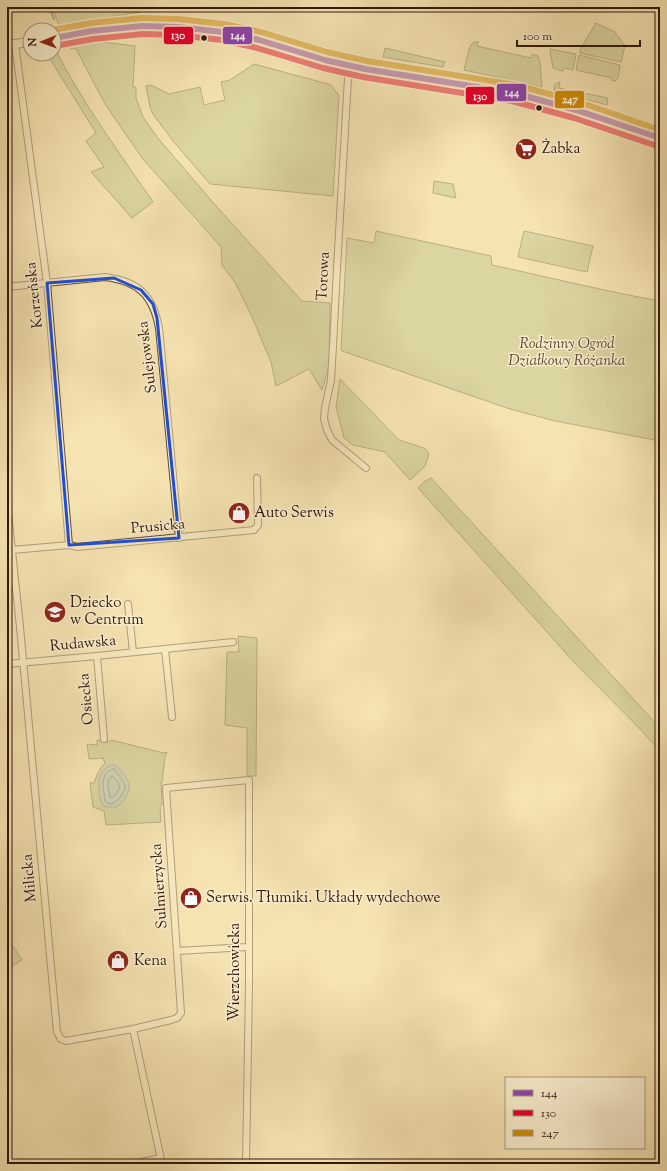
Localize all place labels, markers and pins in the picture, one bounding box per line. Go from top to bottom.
unlabelled marker [199,33,209,43]
unlabelled marker [534,103,544,113]
supermarket icon: Żabka [513,136,539,162]
place label: Żabka [542,138,581,160]
shop icon: Auto Serwis [226,500,252,526]
place label: Auto Serwis [254,503,334,524]
place label: Dziecko w Centrum [70,593,144,631]
school or university icon: Dziecko w Centrum [42,599,68,625]
shop icon: Serwis. Tłumiki. Układy wydechowe [178,885,204,911]
place label: Serwis. Tłumiki. Układy wydechowe [206,888,441,909]
shop icon: Kena [105,948,131,974]
place label: Kena [134,951,167,972]

